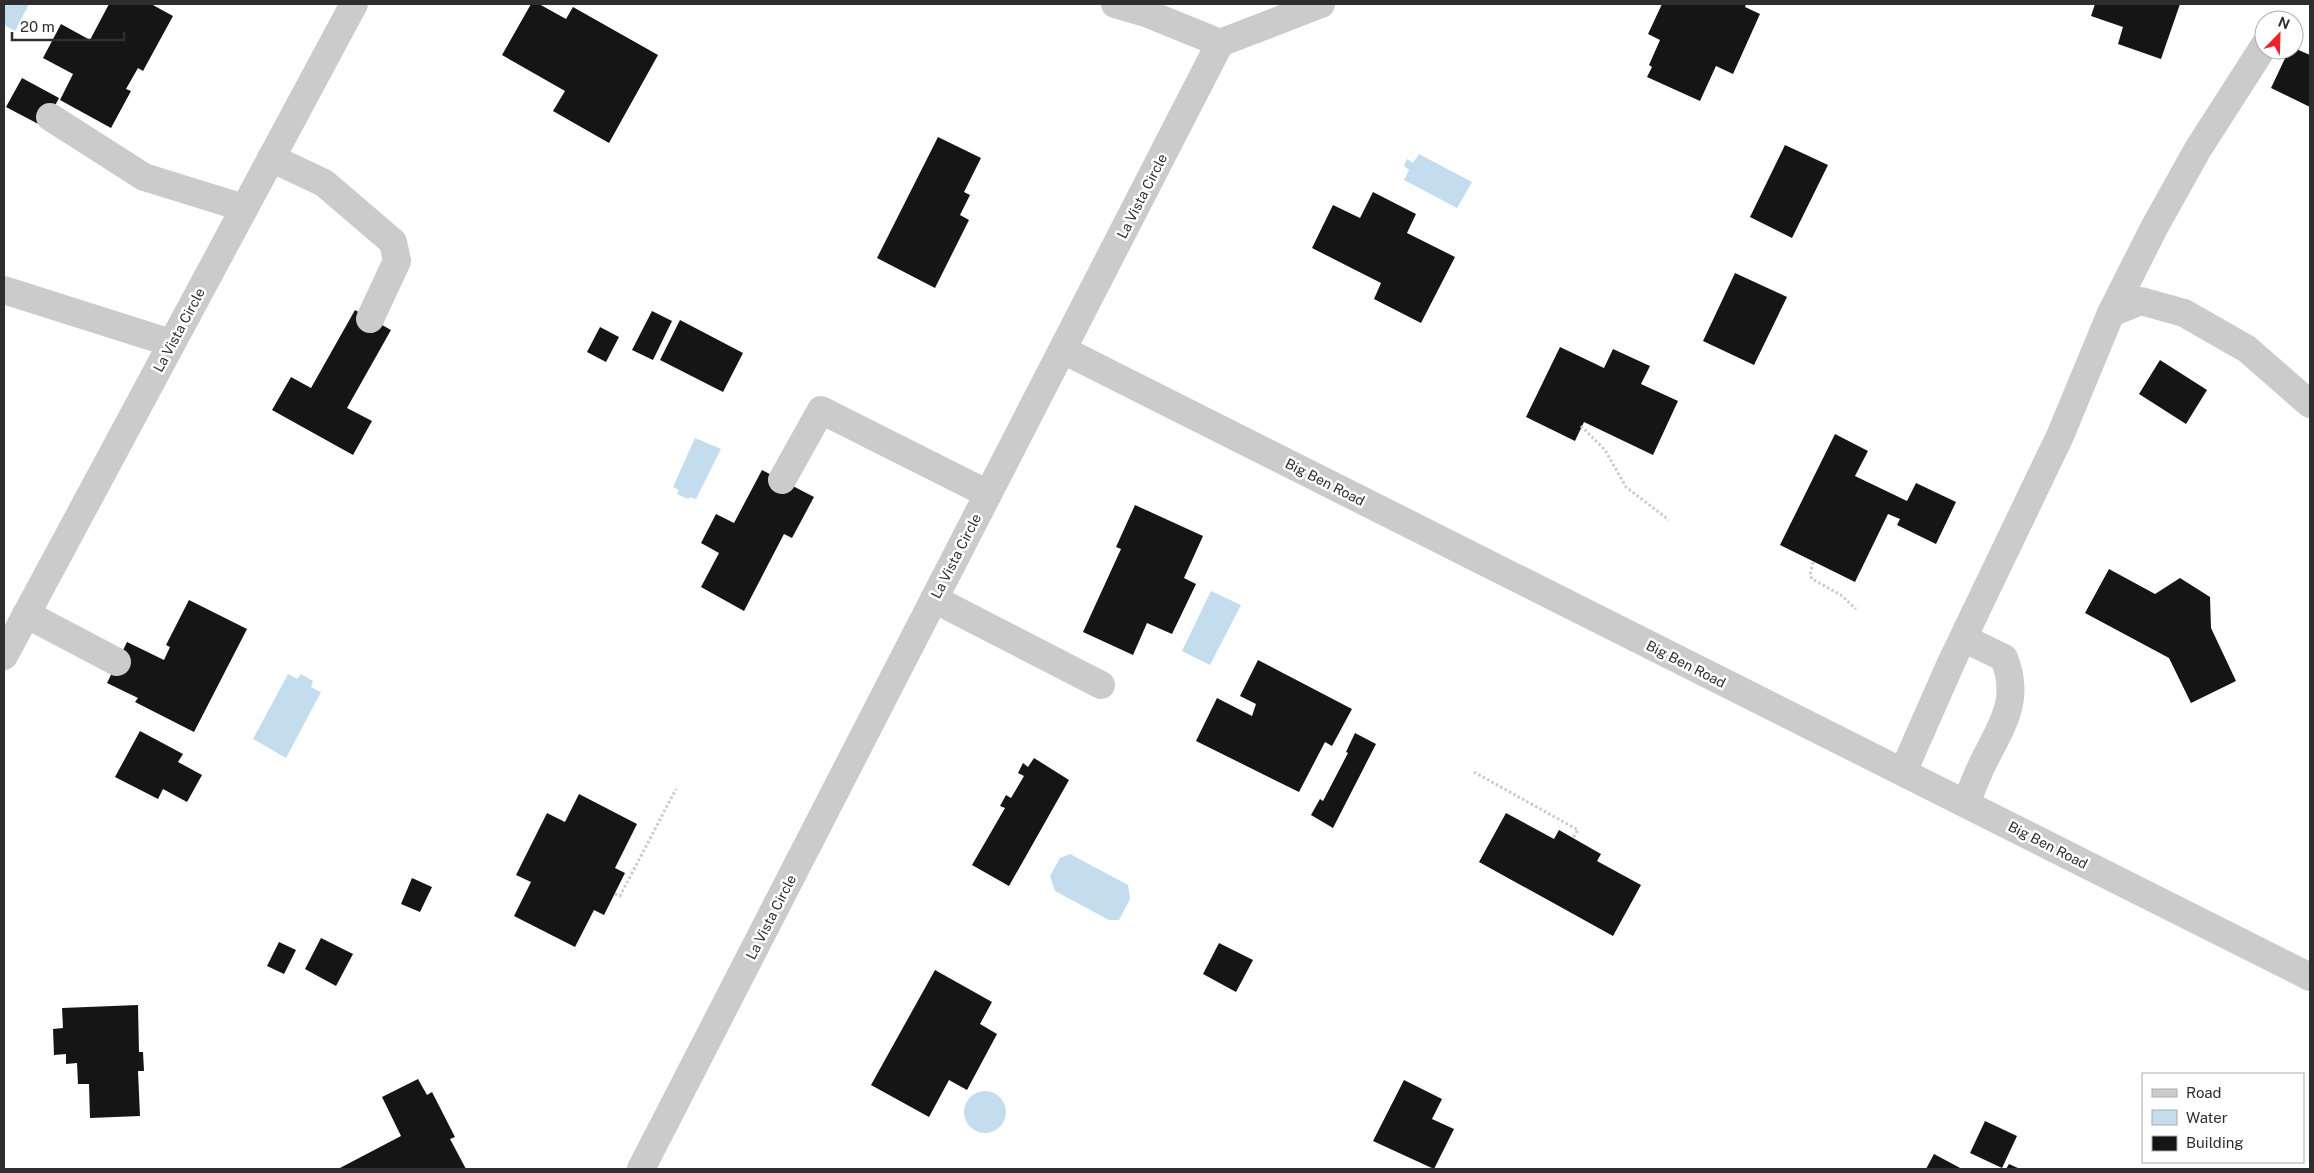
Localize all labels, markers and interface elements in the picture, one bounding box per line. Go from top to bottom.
scale bar [12,10,125,42]
north arrow [2254,10,2304,60]
text: N [2276,14,2292,33]
text: 20 m [20,18,55,35]
street label: La Vista Circle [1114,151,1170,241]
street label: La Vista Circle [150,285,208,375]
street label: Big Ben Road [1283,455,1367,509]
street label: La Vista Circle [928,511,984,601]
street label: Big Ben Road [1644,637,1728,691]
street label: Big Ben Road [2006,818,2090,872]
street label: La Vista Circle [743,872,799,962]
legend [2142,1073,2304,1163]
text: Road [2186,1084,2222,1101]
text: Water [2186,1109,2228,1126]
text: Building [2186,1134,2244,1151]

